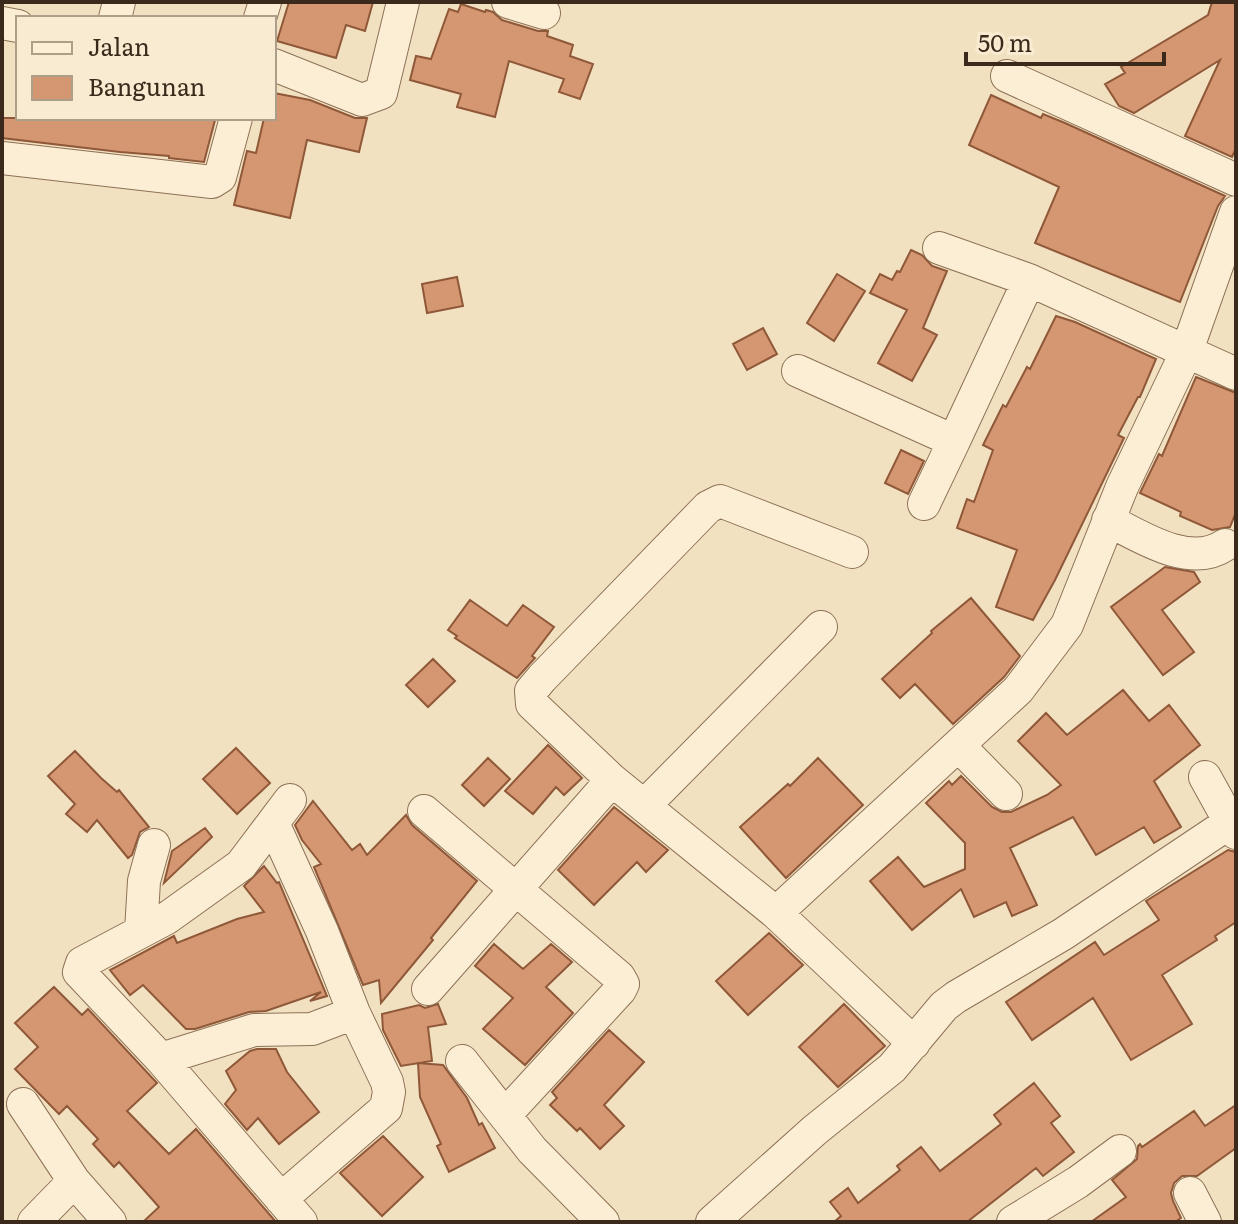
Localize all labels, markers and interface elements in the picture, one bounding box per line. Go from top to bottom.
legend [16,16,276,120]
scale bar [966,16,1164,66]
text: 50 m [978,24,1032,59]
text: Jalan [88,28,150,63]
text: Bangunan [88,68,206,103]

